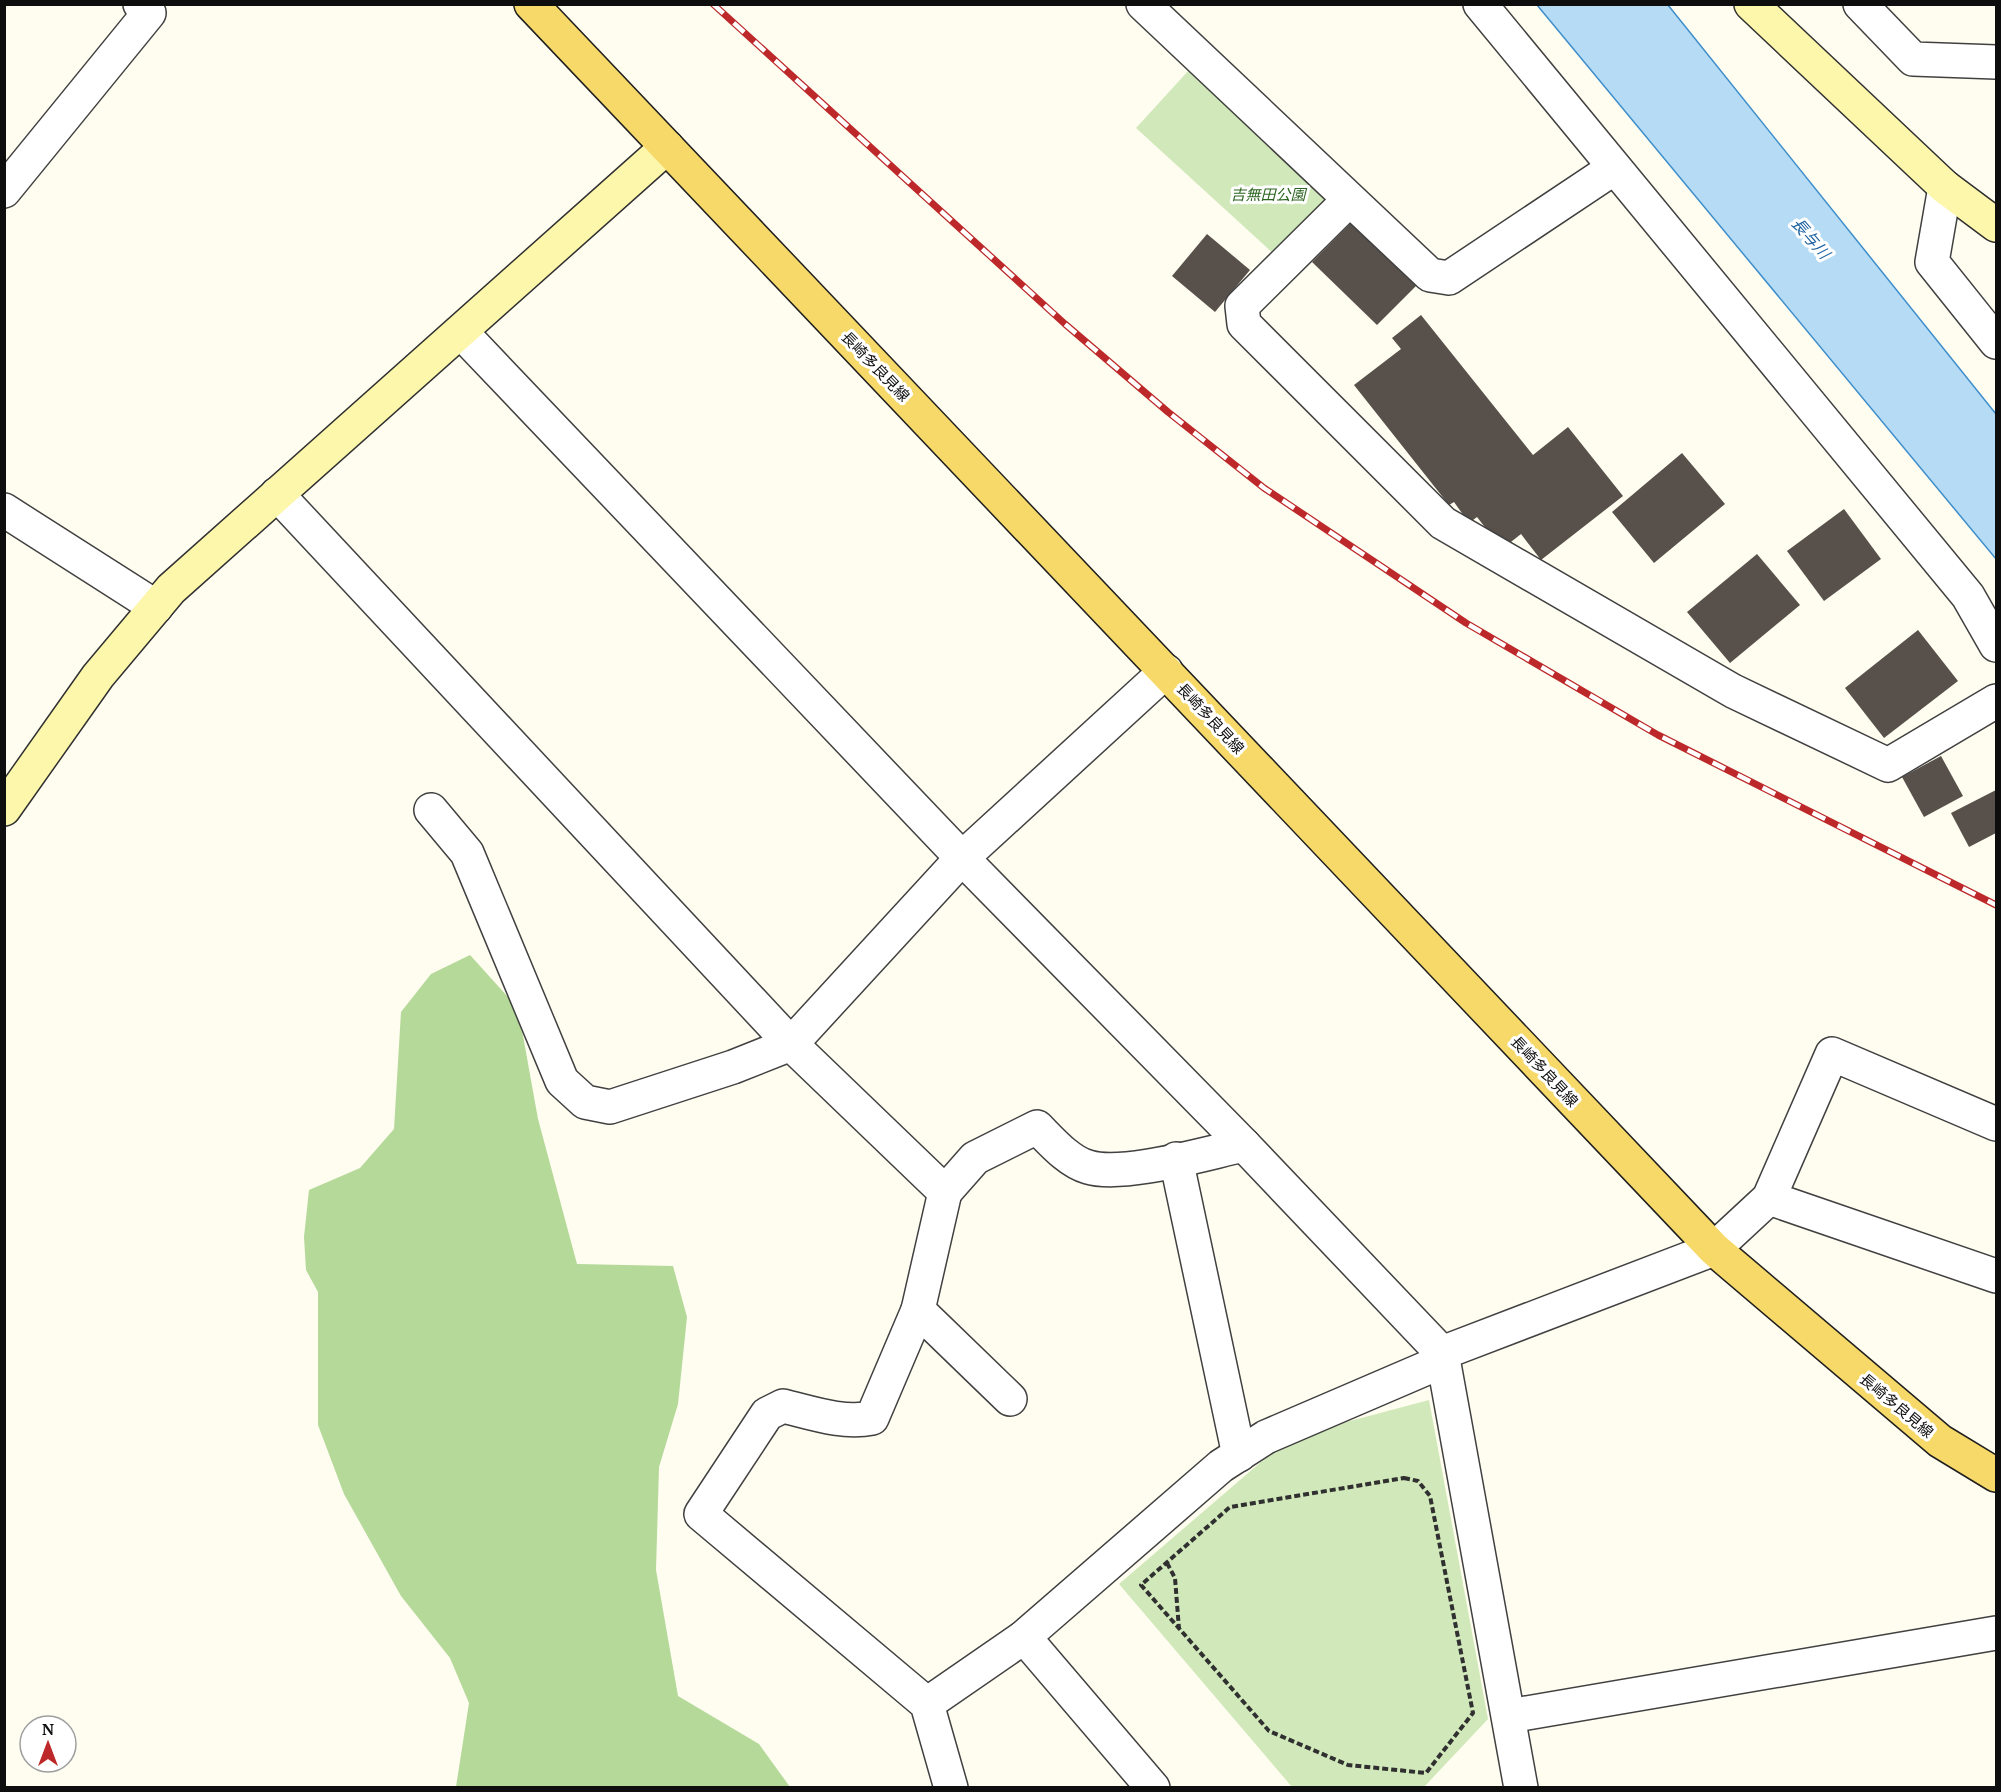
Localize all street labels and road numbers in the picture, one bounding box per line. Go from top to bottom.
street label: 長崎多良見線 [838,327,914,405]
street label: 長崎多良見線 [1173,678,1249,758]
street label: 長崎多良見線 [1507,1031,1583,1111]
street label: 長崎多良見線 [1856,1368,1938,1442]

